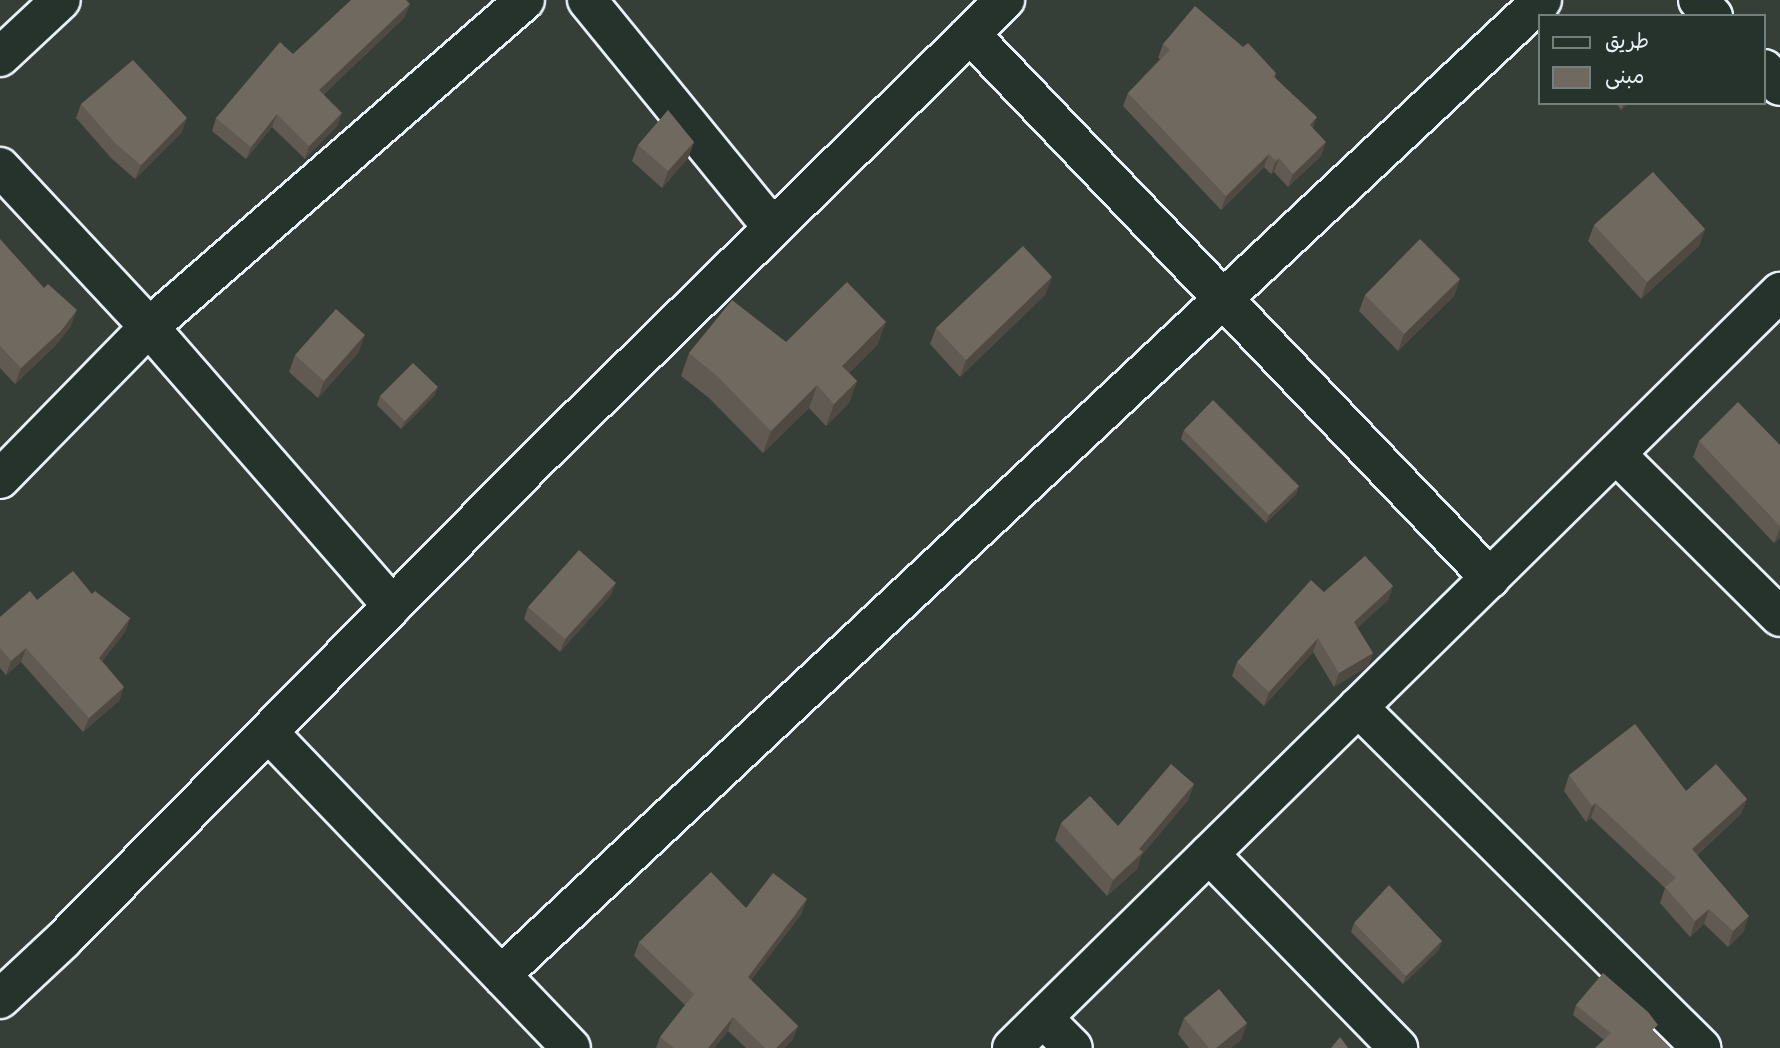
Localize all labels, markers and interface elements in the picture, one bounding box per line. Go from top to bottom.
legend [1538,14,1766,105]
text: طريق [1605,27,1649,54]
text: مبنى [1605,62,1644,89]

